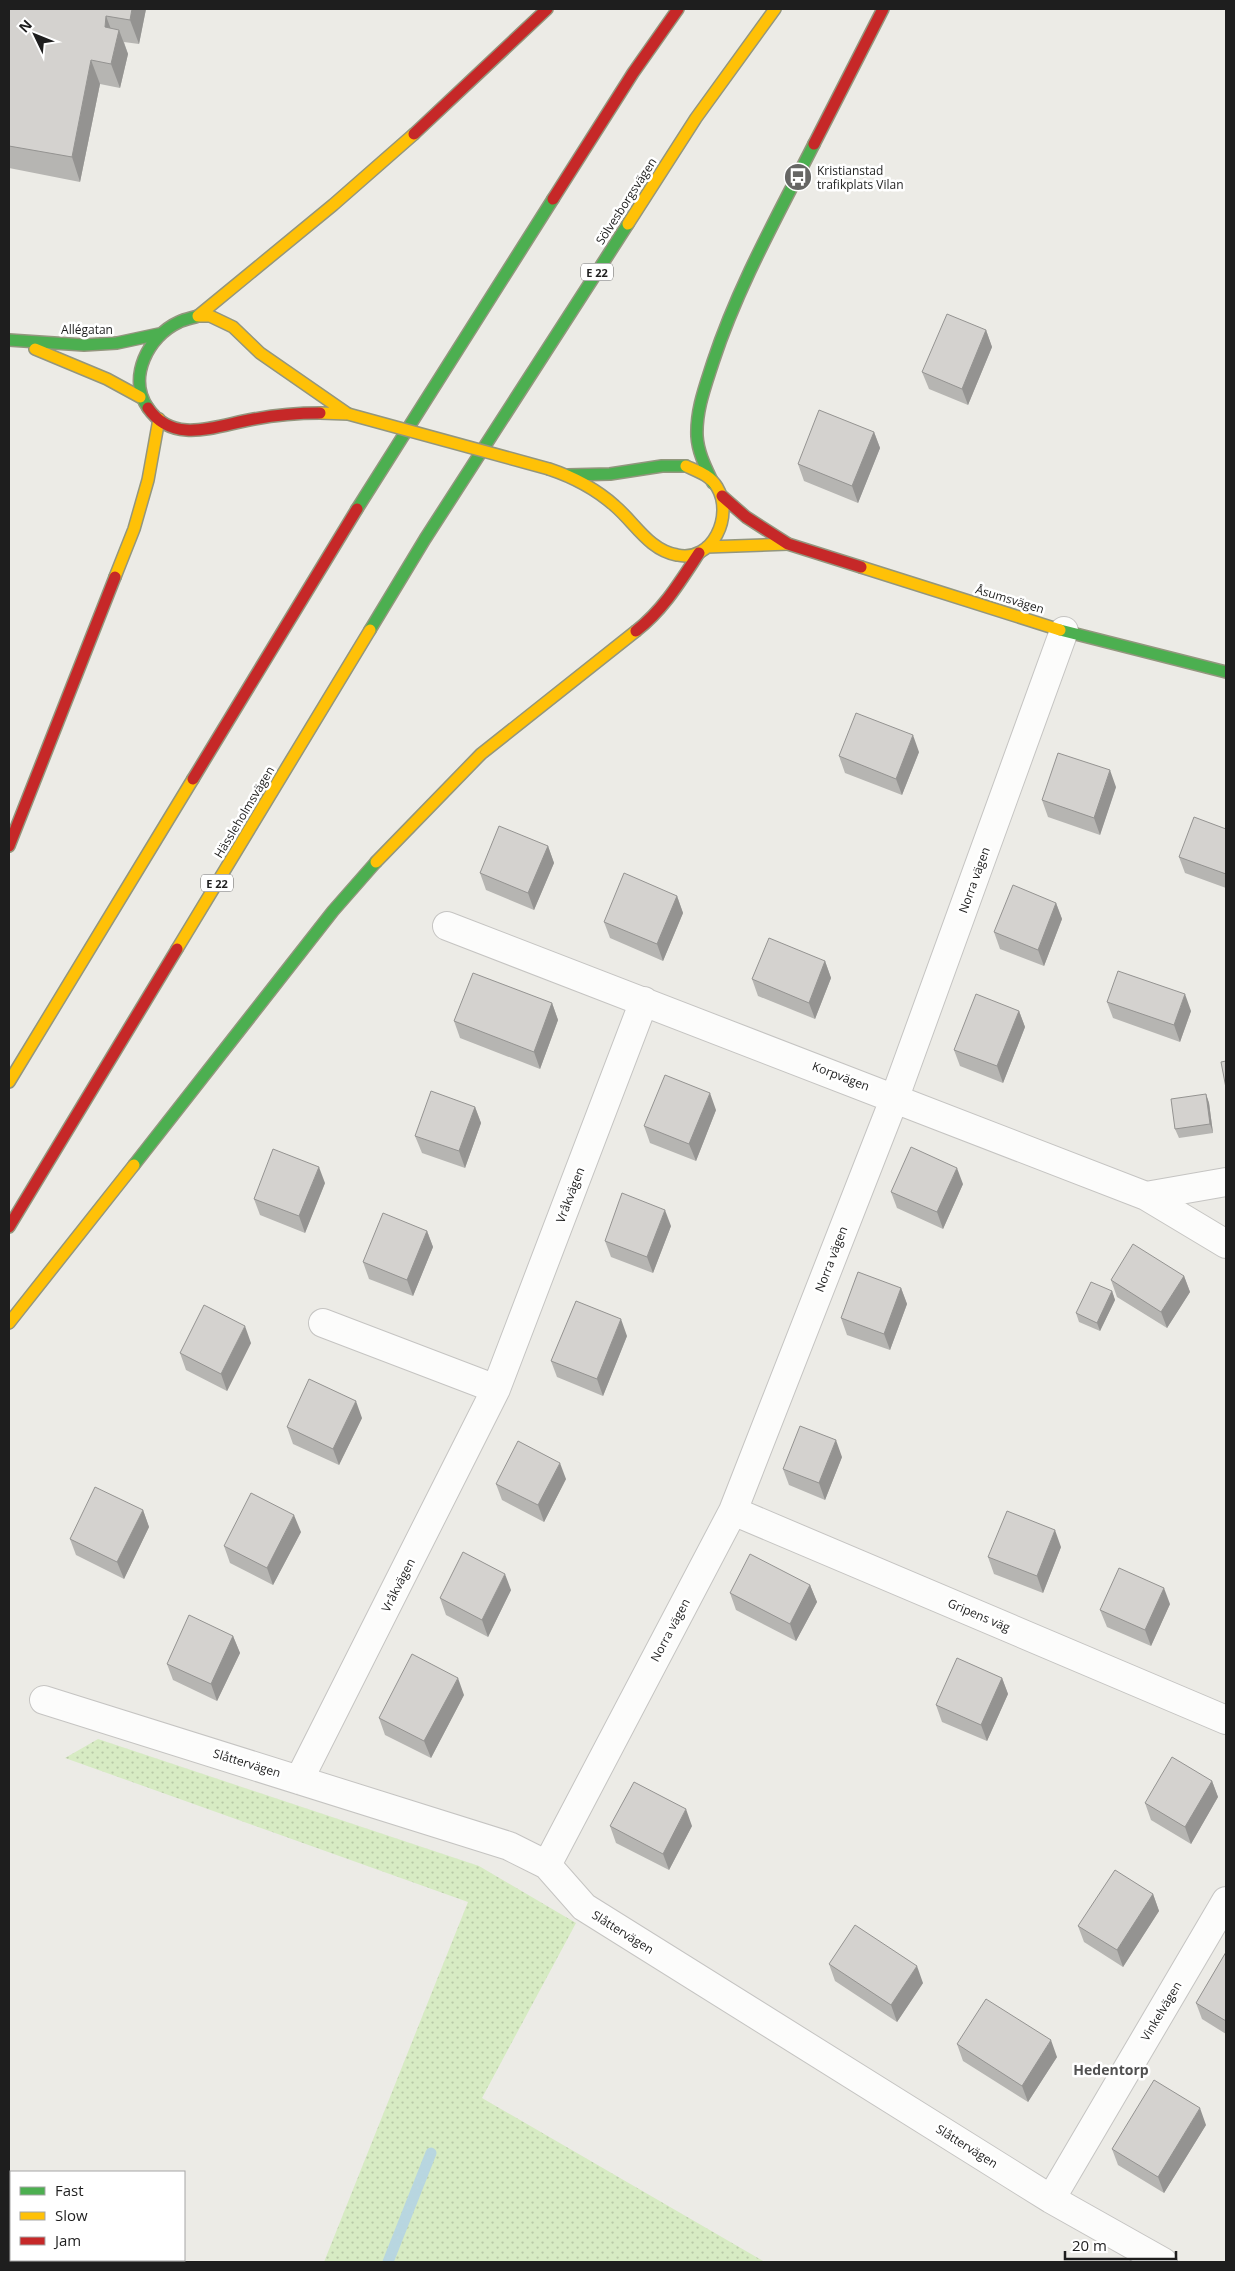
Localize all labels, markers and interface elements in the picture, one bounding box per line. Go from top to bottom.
north arrow [10,10,60,60]
text: N [14,15,36,36]
street label: Sölvesborgsvägen [592,154,660,248]
bus stop icon: Kristianstad trafikplats Vilan [783,162,813,192]
place label: Kristianstad trafikplats Vilan [817,162,904,193]
road number: E 22 [581,264,613,280]
street label: Allégatan [61,321,113,338]
street label: Åsumsvägen [974,581,1046,617]
street label: Hässleholmsvägen [210,763,278,861]
street label: Norra vägen [954,845,994,915]
road number: E 22 [201,874,233,891]
street label: Korpvägen [810,1057,872,1095]
street label: Vråkvägen [552,1165,588,1225]
street label: Norra vägen [811,1224,851,1294]
street label: Vråkvägen [377,1555,419,1615]
street label: Gripens väg [945,1594,1013,1636]
street label: Norra vägen [646,1595,694,1665]
street label: Slåttervägen [211,1745,283,1781]
street label: Slåttervägen [589,1906,657,1958]
street label: Vinkelvägen [1136,1978,1186,2044]
district label: Hedentorp [1073,2060,1149,2079]
street label: Slåttervägen [933,2120,1001,2172]
legend [10,2171,185,2261]
text: Fast [55,2180,84,2200]
text: Slow [55,2205,88,2225]
scale bar [1065,2228,1176,2260]
text: Jam [53,2230,81,2250]
text: 20 m [1072,2235,1107,2255]

